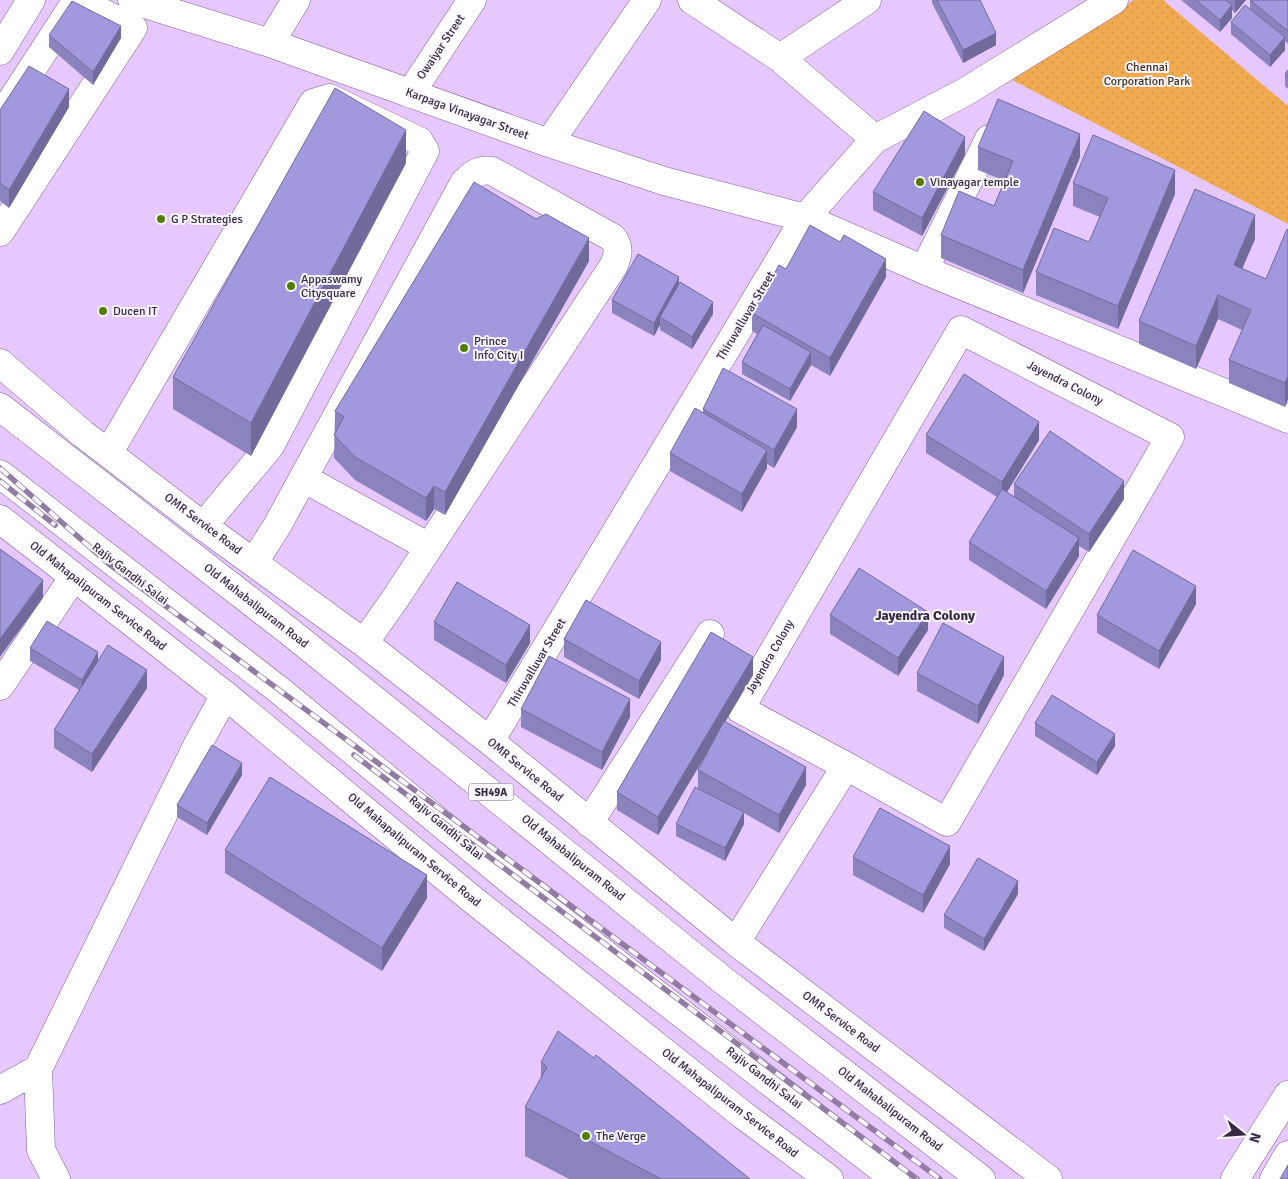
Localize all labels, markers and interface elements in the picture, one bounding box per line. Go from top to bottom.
street label: Owaiyar Street [414,11,468,83]
park label: Chennai Corporation Park [1104,60,1190,89]
street label: Karpaga Vinayagar Street [403,85,531,143]
place label: Vinayagar temple [930,175,1019,190]
marker: Vinayagar temple [914,176,926,188]
place label: G P Strategies [171,212,243,227]
marker: G P Strategies [155,213,167,225]
street label: Thiruvalluvar Street [713,269,779,363]
place label: Appaswamy Citysquare [301,272,362,301]
marker: Appaswamy Citysquare [285,280,297,292]
place label: Ducen IT [113,304,158,319]
marker: Ducen IT [97,305,109,317]
place label: Prince Info City I [474,334,523,363]
marker: Prince Info City I [458,342,470,354]
street label: Jayendra Colony [1024,357,1106,409]
street label: OMR Service Road [161,490,245,558]
street label: Old Mahapalipuram Service Road [27,538,169,654]
street label: Rajiv Gandhi Salai [89,540,171,608]
street label: Old Mahabalipuram Road [201,560,311,652]
district label: Jayendra Colony [875,607,975,624]
street label: Thiruvalluvar Street [504,616,570,710]
street label: Jayendra Colony [743,617,798,697]
street label: OMR Service Road [484,735,566,805]
road number: SH49A [468,784,514,800]
street label: Old Mahapalipuram Service Road [344,790,484,910]
street label: Rajiv Gandhi Salai [406,792,486,864]
street label: Old Mahabalipuram Road [518,812,628,904]
street label: OMR Service Road [799,988,883,1056]
street label: Rajiv Gandhi Salai [723,1044,805,1112]
street label: Old Mahapalipuram Service Road [659,1045,801,1161]
street label: Old Mahabalipuram Road [835,1063,945,1155]
north arrow [1218,1109,1268,1159]
place label: The Verge [596,1129,646,1144]
marker: The Verge [580,1130,592,1142]
text: N [1245,1131,1265,1145]

